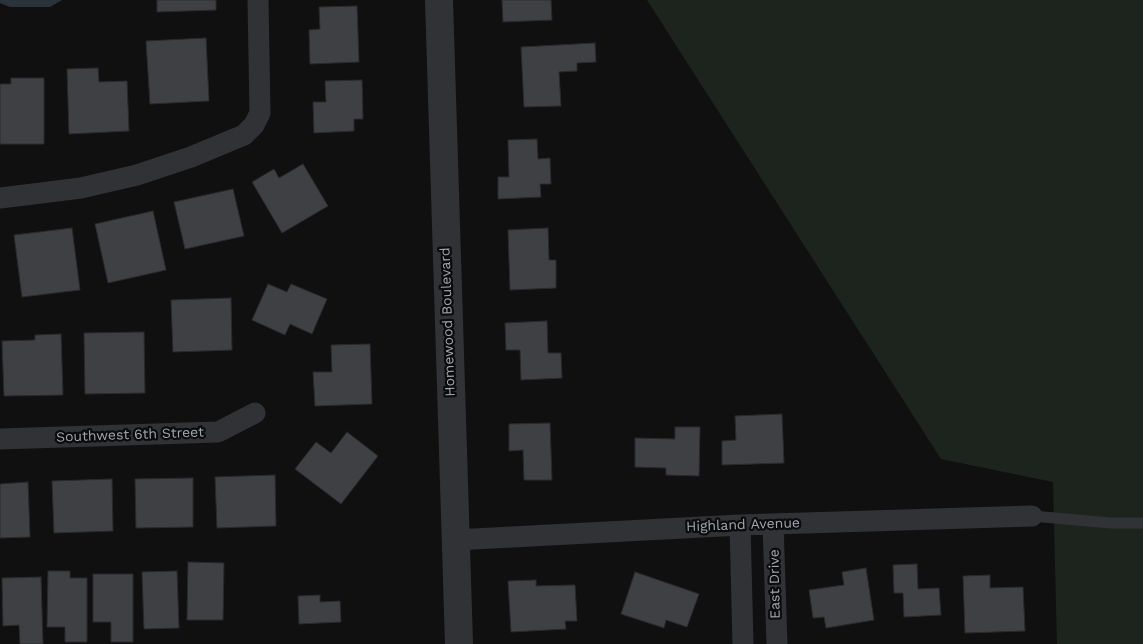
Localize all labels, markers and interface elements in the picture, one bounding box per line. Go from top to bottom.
street label: Homewood Boulevard [437,247,459,397]
street label: Southwest 6th Street [56,424,204,446]
street label: Highland Avenue [686,515,800,535]
street label: East Drive [766,549,784,619]

